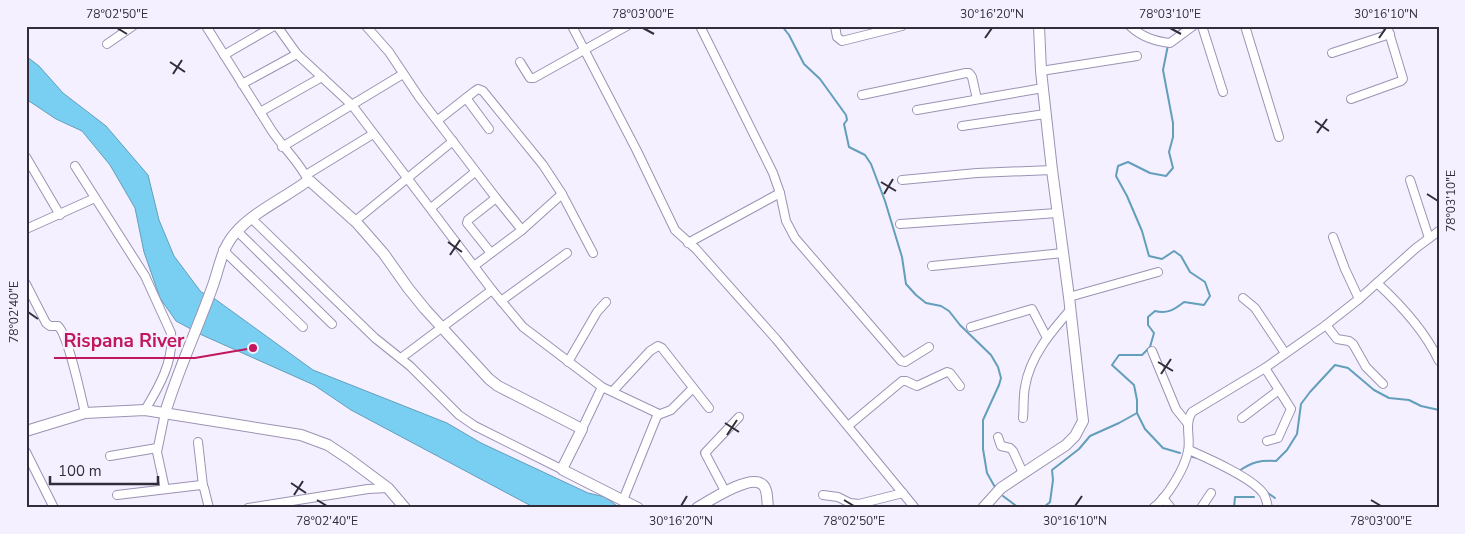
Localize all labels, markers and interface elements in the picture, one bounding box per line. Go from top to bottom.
text: 78°02'50"E [86,6,148,22]
text: 78°03'00"E [612,6,674,22]
text: 30°16'20"N [960,6,1024,22]
text: 78°03'10"E [1139,6,1201,22]
text: 30°16'10"N [1354,6,1418,22]
text: 78°03'10"E [1443,170,1459,232]
text: 78°02'40"E [6,281,22,343]
callout: Rispana River [54,324,195,358]
text: Rispana River [63,328,185,354]
scale bar [50,454,158,486]
text: 100 m [58,461,102,481]
text: 78°02'40"E [296,513,358,529]
text: 30°16'20"N [649,513,713,529]
text: 78°02'50"E [823,513,885,529]
text: 30°16'10"N [1043,513,1107,529]
text: 78°03'00"E [1350,513,1412,529]

